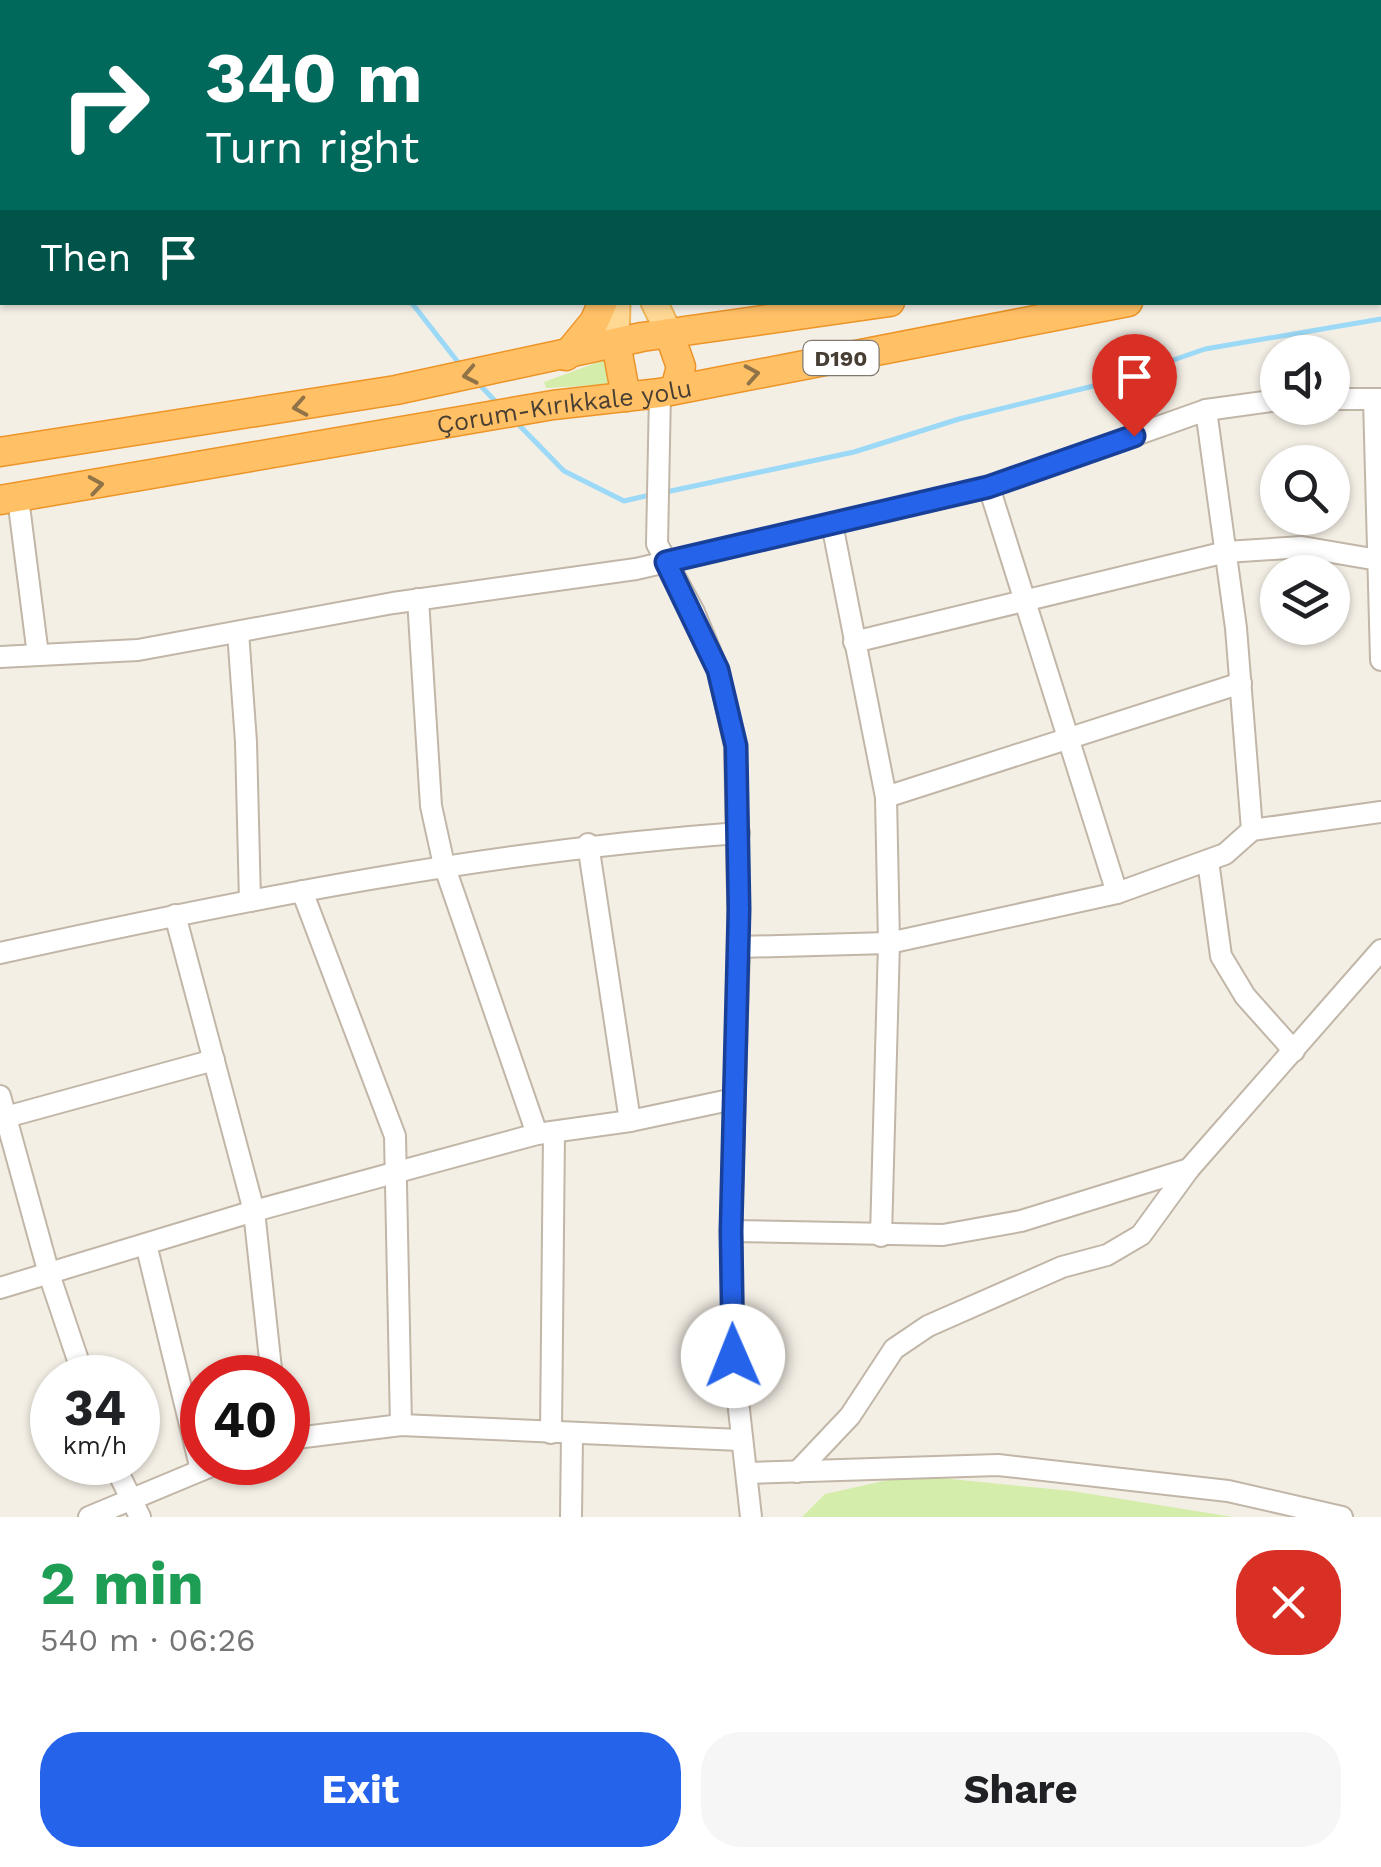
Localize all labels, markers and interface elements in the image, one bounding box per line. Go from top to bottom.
text: 340 m [205,37,423,119]
icon: right [40,40,170,170]
text: Turn right [205,121,419,174]
icon: arrive [151,230,206,285]
text: Then [40,236,131,280]
pin [1092,334,1177,437]
map controls [1260,335,1350,645]
button: sound [1260,335,1350,425]
road number: D190 [804,341,878,375]
icon: arrive [1107,349,1162,404]
one-way arrow [462,364,478,385]
one-way arrow [744,364,761,385]
street label: Çorum-Kırıkkale yolu [434,373,694,440]
one-way arrow [291,395,308,416]
button: search [1260,445,1350,535]
one-way arrow [88,475,105,496]
button: layers [1260,555,1350,645]
position arrow [681,1304,785,1408]
speed limit sign: 40 [180,1355,310,1485]
text: 34 [64,1378,126,1437]
text: km/h [63,1431,127,1460]
text: 2 min [40,1548,204,1619]
button: close [1236,1550,1341,1655]
text: 540 m · 06:26 [40,1621,256,1659]
button: Exit [40,1732,681,1847]
button: Share [701,1732,1341,1847]

